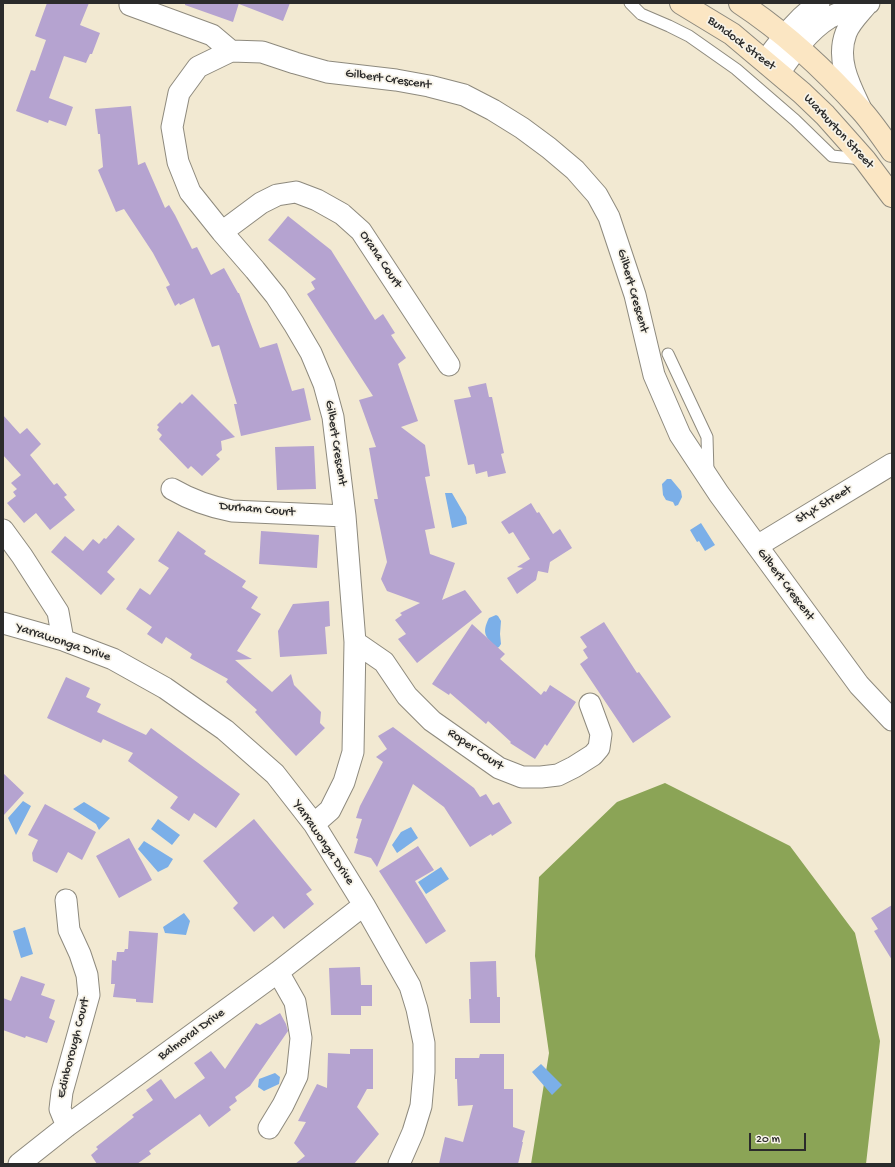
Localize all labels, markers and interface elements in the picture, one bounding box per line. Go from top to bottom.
street label: Bundock Street [704,13,778,75]
street label: Gilbert Crescent [344,66,432,94]
street label: Warburton Street [799,91,877,173]
street label: Orana Court [355,228,405,292]
street label: Gilbert Crescent [613,247,651,335]
street label: Gilbert Crescent [321,399,349,487]
street label: Styx Street [793,482,855,528]
street label: Durham Court [219,499,295,521]
street label: Gilbert Crescent [753,546,817,624]
street label: Yarrawonga Drive [14,620,112,666]
street label: Roper Court [444,726,506,774]
street label: Yarrawonga Drive [289,798,357,888]
street label: Edinborough Court [54,996,94,1100]
street label: Balmoral Drive [156,1006,228,1064]
scale bar [751,1125,808,1151]
text: 20 m [756,1133,780,1147]

